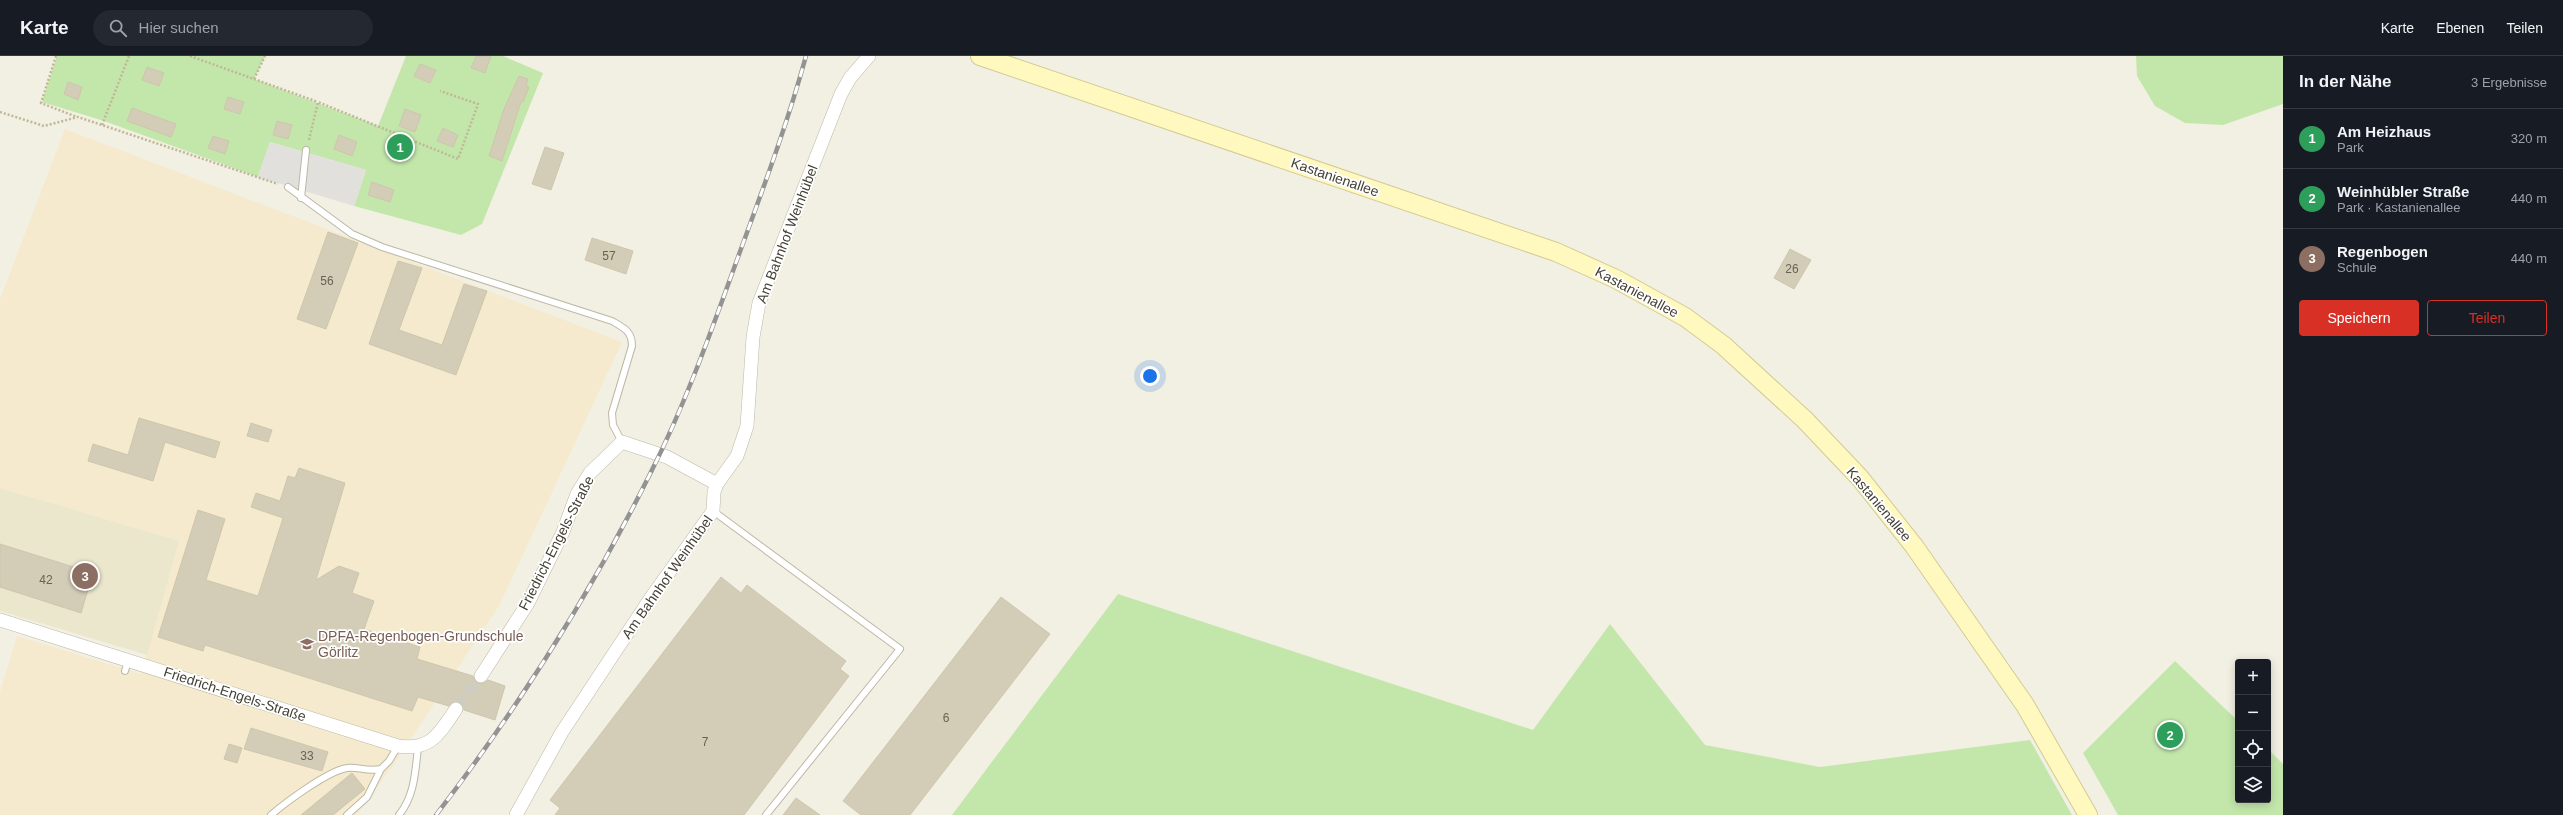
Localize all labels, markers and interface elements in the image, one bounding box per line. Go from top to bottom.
search box [93,10,373,46]
text: Karte [20,17,69,38]
icon: search [107,17,129,39]
text: Hier suchen [139,19,219,36]
text: Karte [2381,20,2414,36]
text: Ebenen [2436,20,2484,36]
text: Teilen [2506,20,2543,36]
text: In der Nähe [2299,72,2392,91]
text: 3 Ergebnisse [2471,75,2547,90]
text: Am Heizhaus [2337,123,2431,140]
text: 1 [2308,131,2316,146]
text: 320 m [2511,131,2547,146]
pin: 1 [387,132,413,162]
text: Park [2337,140,2364,155]
street label: Kastanienallee [1289,154,1381,200]
street label: Am Bahnhof Weinhübel [753,163,821,305]
text: Weinhübler Straße [2337,183,2469,200]
text: 2 [2308,191,2316,206]
text: 440 m [2511,191,2547,206]
text: Park · Kastanienallee [2337,200,2461,215]
text: Regenbogen [2337,243,2428,260]
house number: 57 [602,249,616,263]
text: 3 [2308,251,2316,266]
text: 440 m [2511,251,2547,266]
text: Schule [2337,260,2377,275]
house number: 26 [1785,262,1799,276]
street label: Kastanienallee [1593,263,1681,321]
house number: 56 [320,274,334,288]
button: Speichern [2299,300,2419,336]
button: Teilen [2427,300,2547,336]
your location [1140,366,1160,386]
street label: Kastanienallee [1843,464,1915,544]
street label: Friedrich-Engels-Straße [515,473,597,613]
street label: Am Bahnhof Weinhübel [618,512,716,642]
pin: 3 [72,561,98,591]
house number: 42 [39,573,53,587]
place label: DPFA-Regenbogen-Grundschule Görlitz [318,628,524,660]
school or university icon: DPFA-Regenbogen-Grundschule Görlitz [299,636,315,652]
map controls [2235,659,2271,803]
button: + [2235,659,2271,695]
street label: Friedrich-Engels-Straße [162,663,308,725]
button: − [2235,695,2271,731]
house number: 6 [943,711,950,725]
pin: 2 [2157,720,2183,750]
button: locate [2235,731,2271,767]
house number: 7 [702,735,709,749]
house number: 33 [300,749,314,763]
button: layers [2235,767,2271,803]

